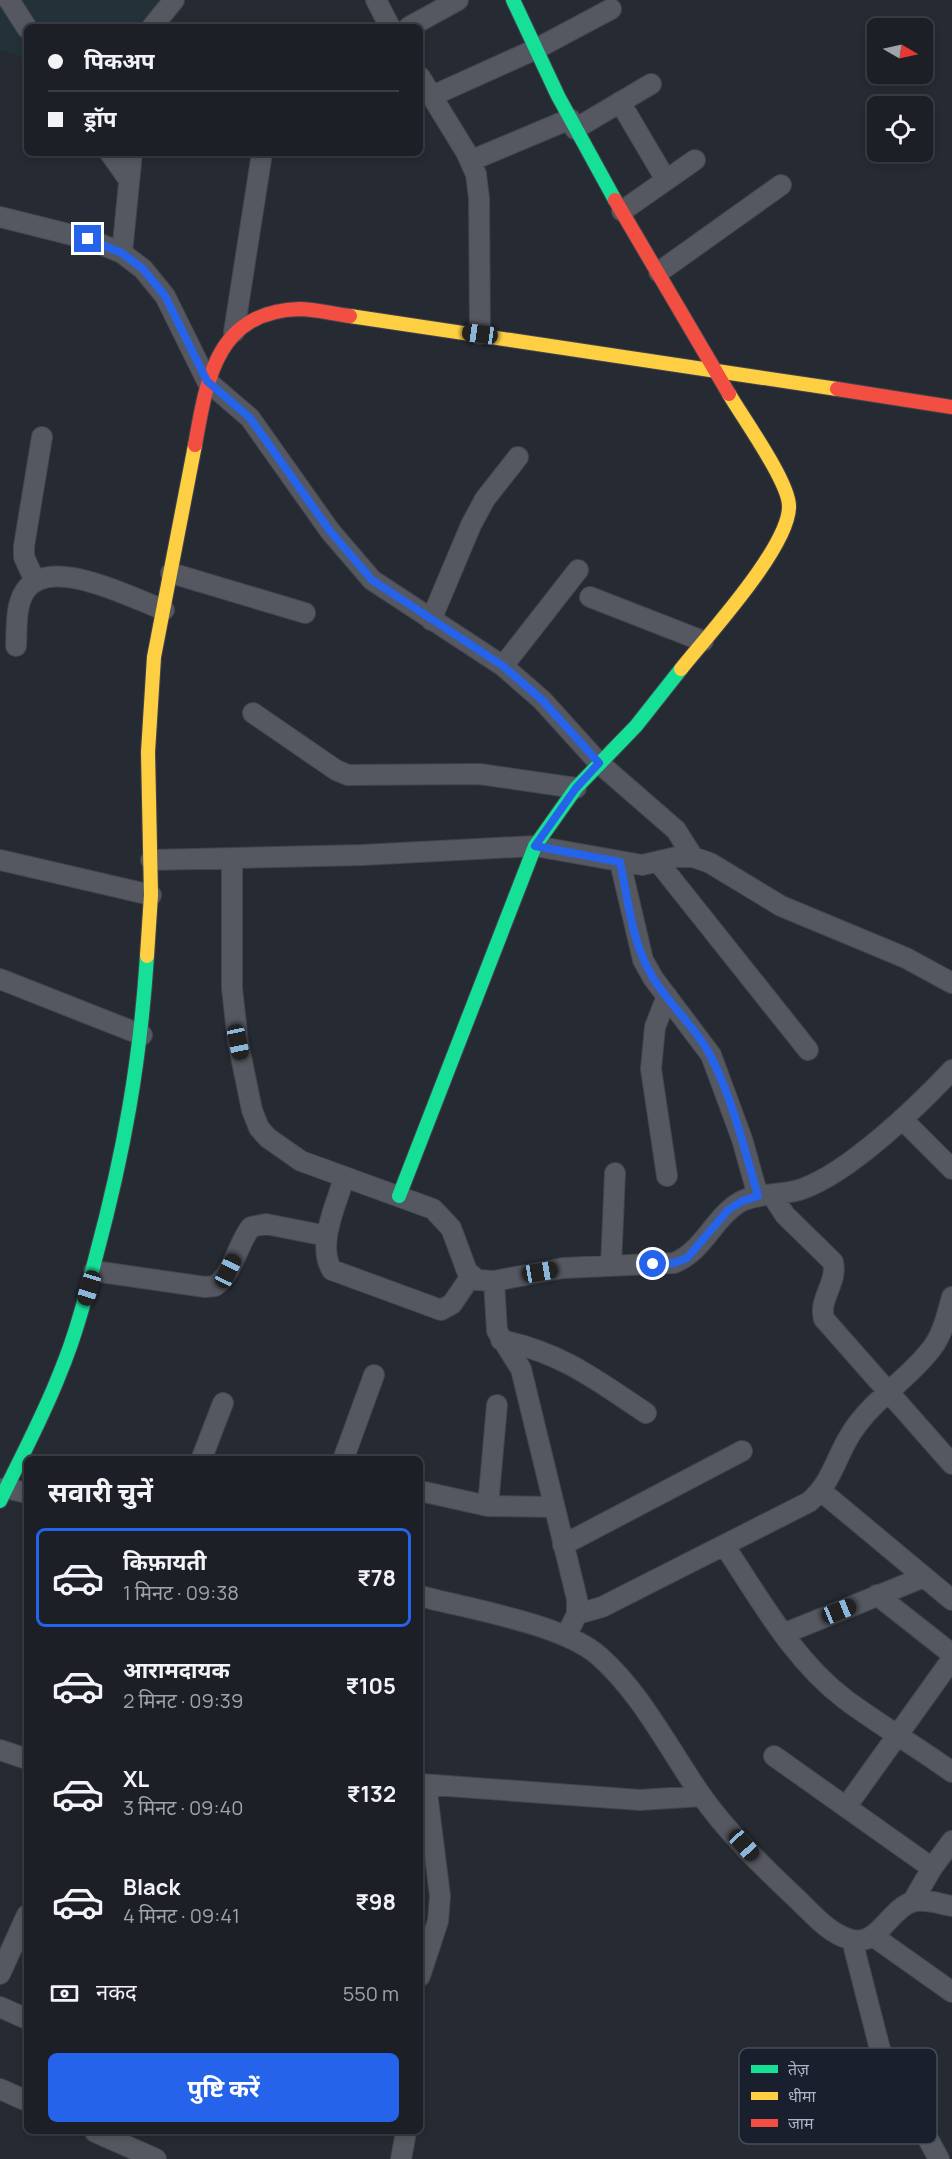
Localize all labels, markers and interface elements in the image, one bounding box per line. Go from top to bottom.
north arrow [867,18,933,84]
map controls [867,18,933,162]
text: पिकअप [84,46,155,76]
button: locate [867,96,933,162]
text: ड्रॉप [84,104,117,134]
route end [74,225,101,252]
car [461,323,499,345]
car [225,1023,251,1061]
route start [639,1250,666,1277]
car [212,1251,244,1291]
car [521,1260,559,1284]
car [75,1268,103,1308]
text: सवारी चुनें [48,1473,153,1510]
text: किफ़ायती [123,1547,207,1577]
icon: car [51,1551,105,1605]
text: ₹78 [357,1563,396,1593]
text: 1 मिनट · 09:38 [123,1579,239,1606]
car [819,1596,859,1626]
text: आरामदायक [123,1655,230,1685]
icon: car [51,1659,105,1713]
text: ₹105 [345,1671,396,1701]
text: 2 मिनट · 09:39 [123,1687,243,1714]
text: XL [123,1764,149,1794]
icon: car [51,1767,105,1821]
text: ₹132 [347,1779,396,1809]
text: 3 मिनट · 09:40 [123,1794,244,1821]
car [725,1826,763,1864]
text: Black [123,1872,180,1902]
icon: car [51,1875,105,1929]
text: ₹98 [355,1887,396,1917]
text: 4 मिनट · 09:41 [123,1902,240,1929]
icon: cash [48,1977,81,2010]
text: नकद [96,1977,137,2007]
text: 550 m [343,1980,399,2007]
legend [739,2048,937,2144]
button: पुष्टि करें [48,2053,399,2122]
text: तेज़ [788,2058,810,2080]
text: धीमा [788,2085,817,2107]
text: जाम [788,2112,814,2134]

